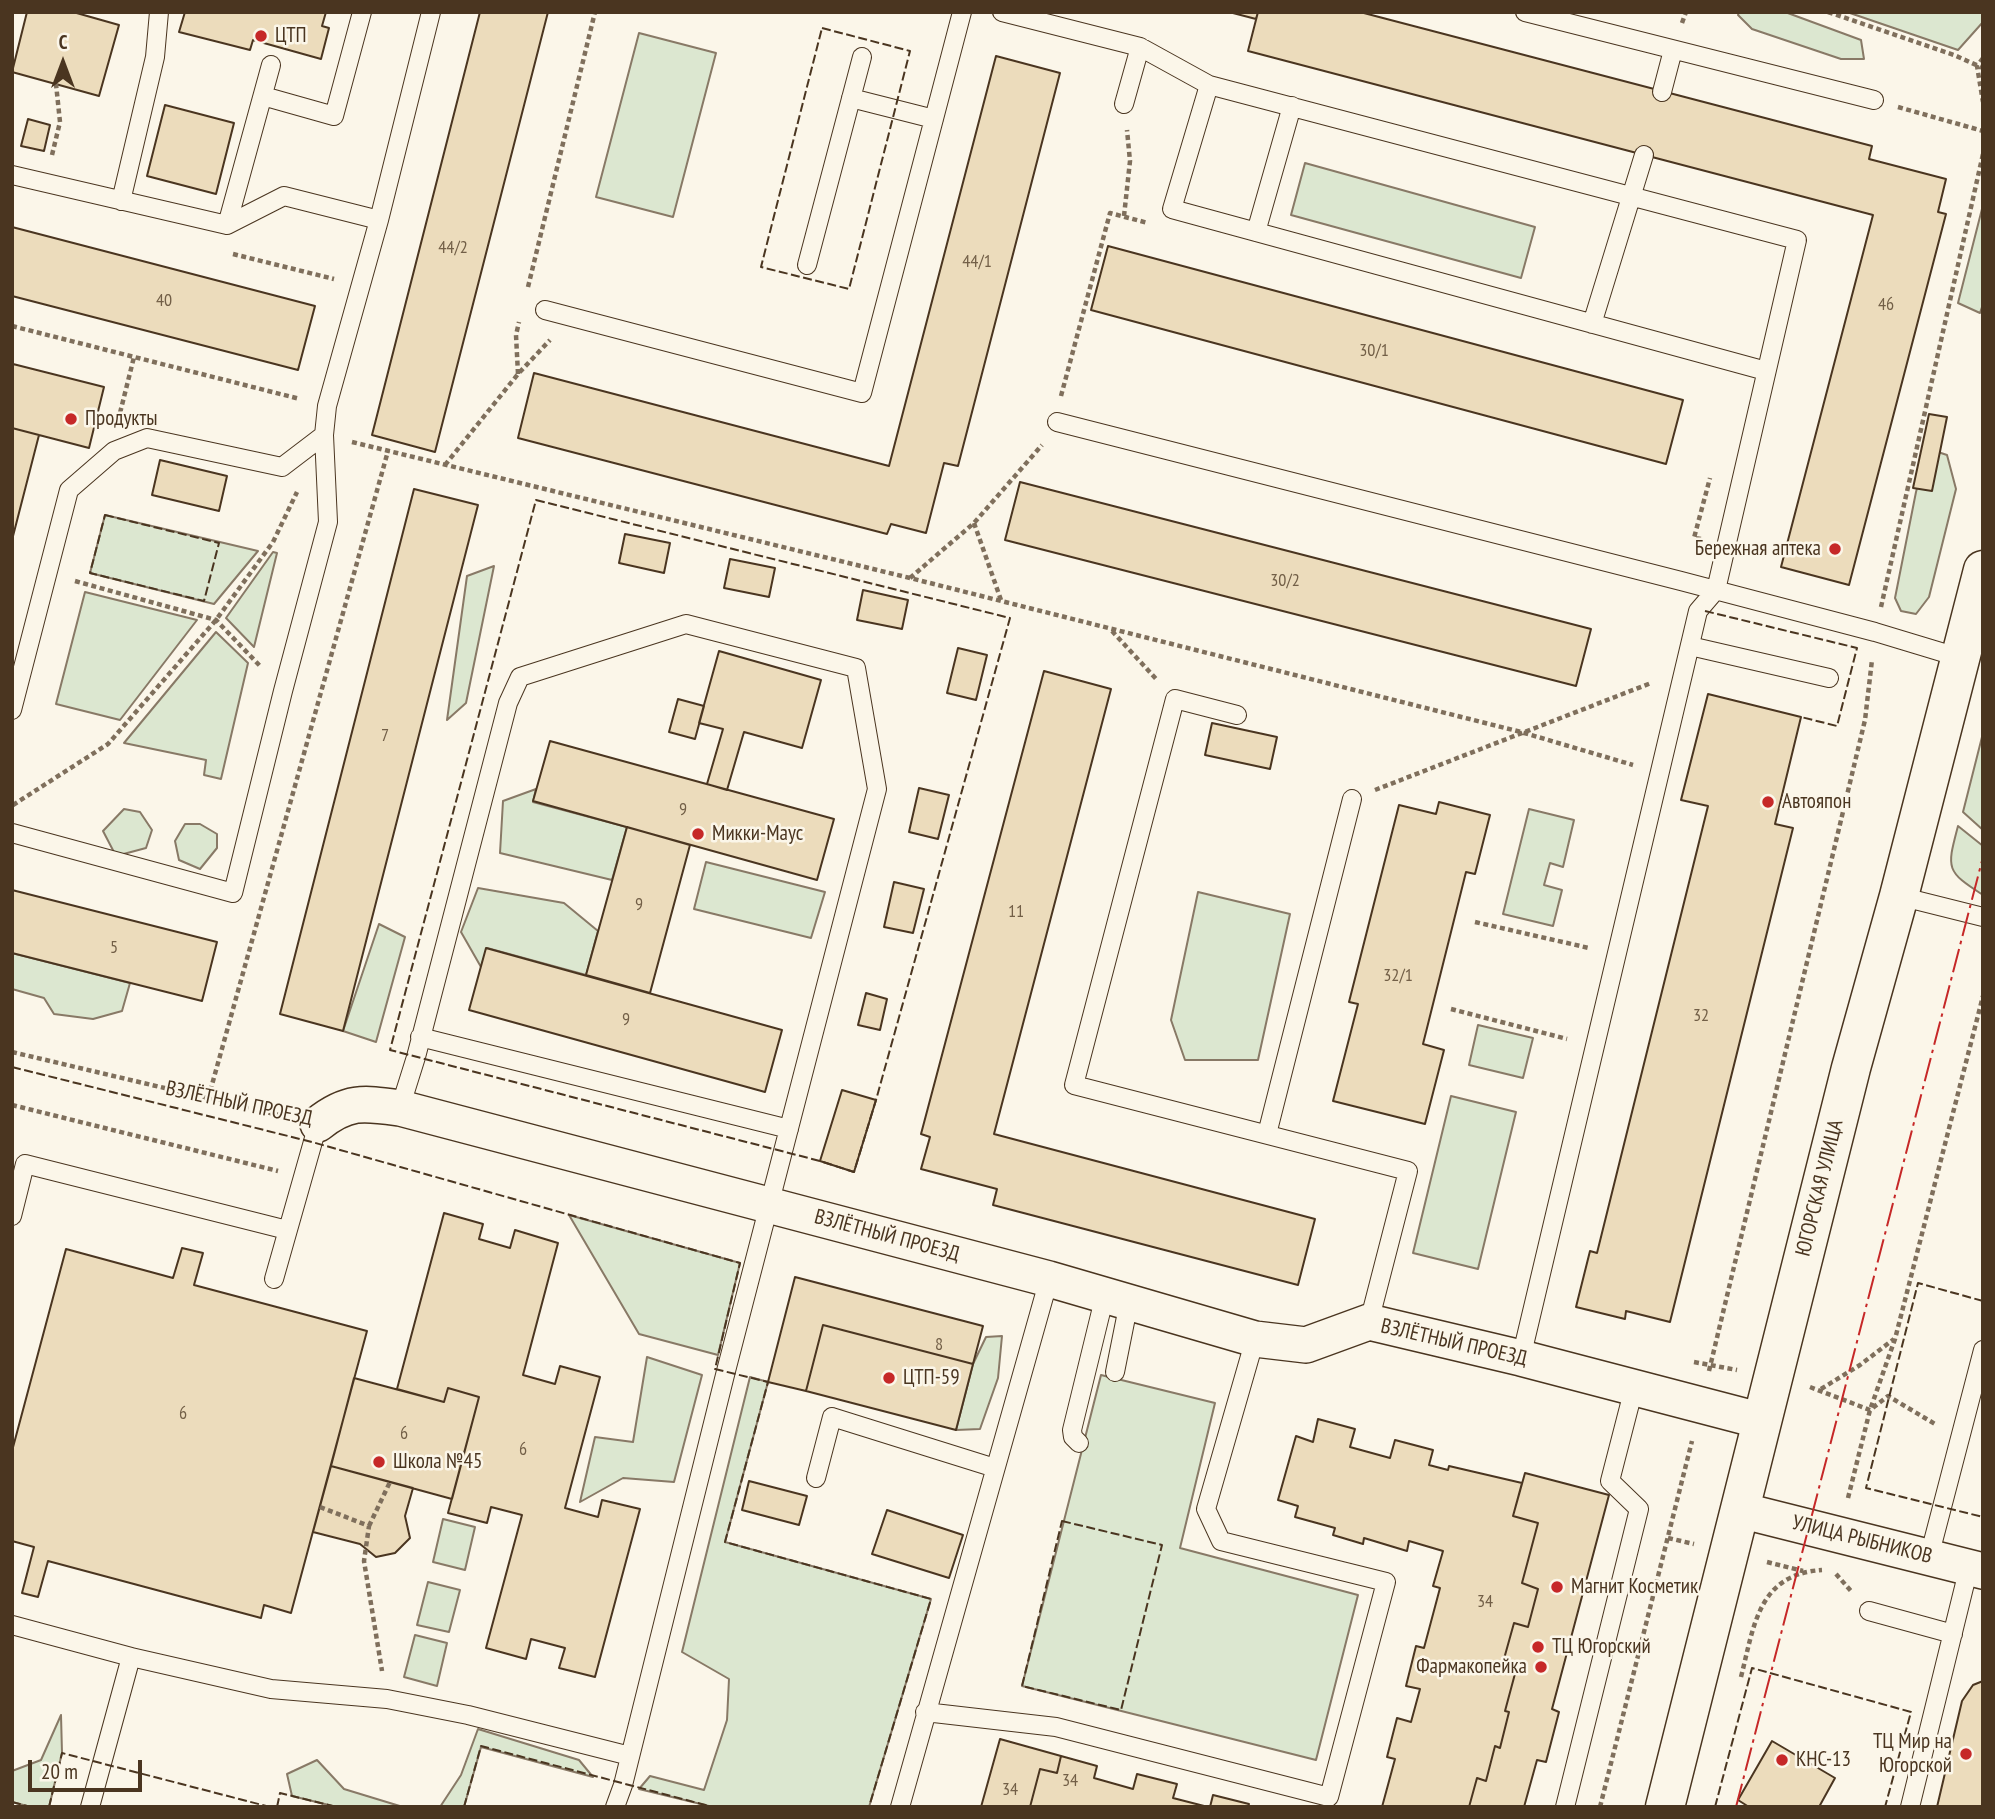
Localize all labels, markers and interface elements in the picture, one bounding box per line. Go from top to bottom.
place label: ЦТП [275,23,307,49]
north arrow [28,28,98,98]
marker: ЦТП [253,28,269,44]
text: С [59,30,67,54]
house number: 44/2 [438,237,468,259]
house number: 44/1 [962,251,992,273]
house number: 40 [156,290,172,312]
house number: 46 [1878,294,1894,316]
house number: 30/1 [1359,340,1389,362]
place label: Продукты [85,406,158,432]
marker: Продукты [63,411,79,427]
place label: Бережная аптека [1695,536,1821,562]
marker: Бережная аптека [1827,541,1843,557]
house number: 30/2 [1270,570,1300,592]
house number: 7 [381,725,389,747]
place label: Автояпон [1782,789,1851,815]
marker: Автояпон [1760,794,1776,810]
house number: 9 [679,799,687,821]
place label: Микки-Маус [712,821,803,847]
marker: Микки-Маус [690,826,706,842]
house number: 9 [635,894,643,916]
house number: 11 [1008,901,1024,923]
house number: 5 [110,937,118,959]
house number: 32/1 [1383,965,1413,987]
house number: 32 [1693,1005,1709,1027]
house number: 9 [622,1009,630,1031]
street label: ВЗЛЁТНЫЙ ПРОЕЗД [163,1076,315,1132]
street label: ЮГОРСКАЯ УЛИЦА [1791,1117,1849,1259]
street label: ВЗЛЁТНЫЙ ПРОЕЗД [812,1204,962,1268]
street label: ВЗЛЁТНЫЙ ПРОЕЗД [1378,1314,1530,1372]
house number: 8 [935,1334,943,1356]
place label: ЦТП-59 [903,1365,960,1391]
marker: ЦТП-59 [881,1370,897,1386]
house number: 6 [179,1403,187,1425]
house number: 6 [400,1423,408,1445]
house number: 6 [519,1439,527,1461]
place label: Школа №45 [393,1449,482,1475]
marker: Школа №45 [371,1454,387,1470]
street label: УЛИЦА РЫБНИКОВ [1789,1510,1935,1570]
place label: Магнит Косметик [1571,1574,1698,1600]
marker: Магнит Косметик [1549,1579,1565,1595]
house number: 34 [1477,1591,1493,1613]
place label: ТЦ Югорский [1552,1634,1651,1660]
marker: ТЦ Югорский [1530,1639,1546,1655]
place label: Фармакопейка [1416,1654,1527,1680]
marker: Фармакопейка [1533,1659,1549,1675]
place label: ТЦ Мир на Югорской [1873,1729,1952,1779]
scale bar [32,1745,145,1789]
marker: ТЦ Мир на Югорской [1958,1746,1974,1762]
place label: КНС-13 [1796,1747,1851,1773]
marker: КНС-13 [1774,1752,1790,1768]
text: 20 m [41,1758,78,1785]
house number: 34 [1062,1770,1078,1792]
house number: 34 [1002,1779,1018,1801]

